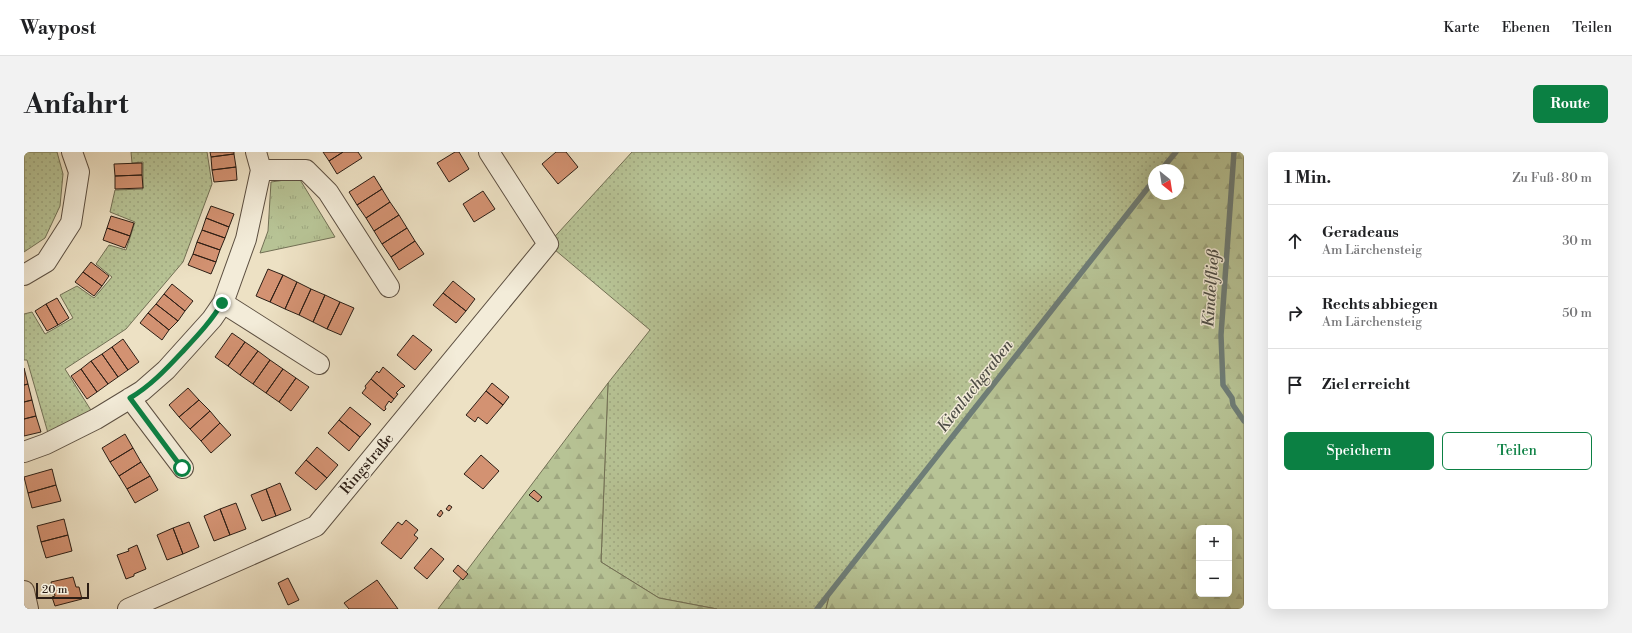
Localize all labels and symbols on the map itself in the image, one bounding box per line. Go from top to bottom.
north arrow [1148,164,1184,200]
water label: Kindelfließ [1198,248,1224,328]
route end [213,294,231,312]
water label: Kienluchgraben [933,335,1018,436]
street label: Ringstraße [336,430,398,498]
route start [173,459,191,477]
scale bar [36,581,89,600]

